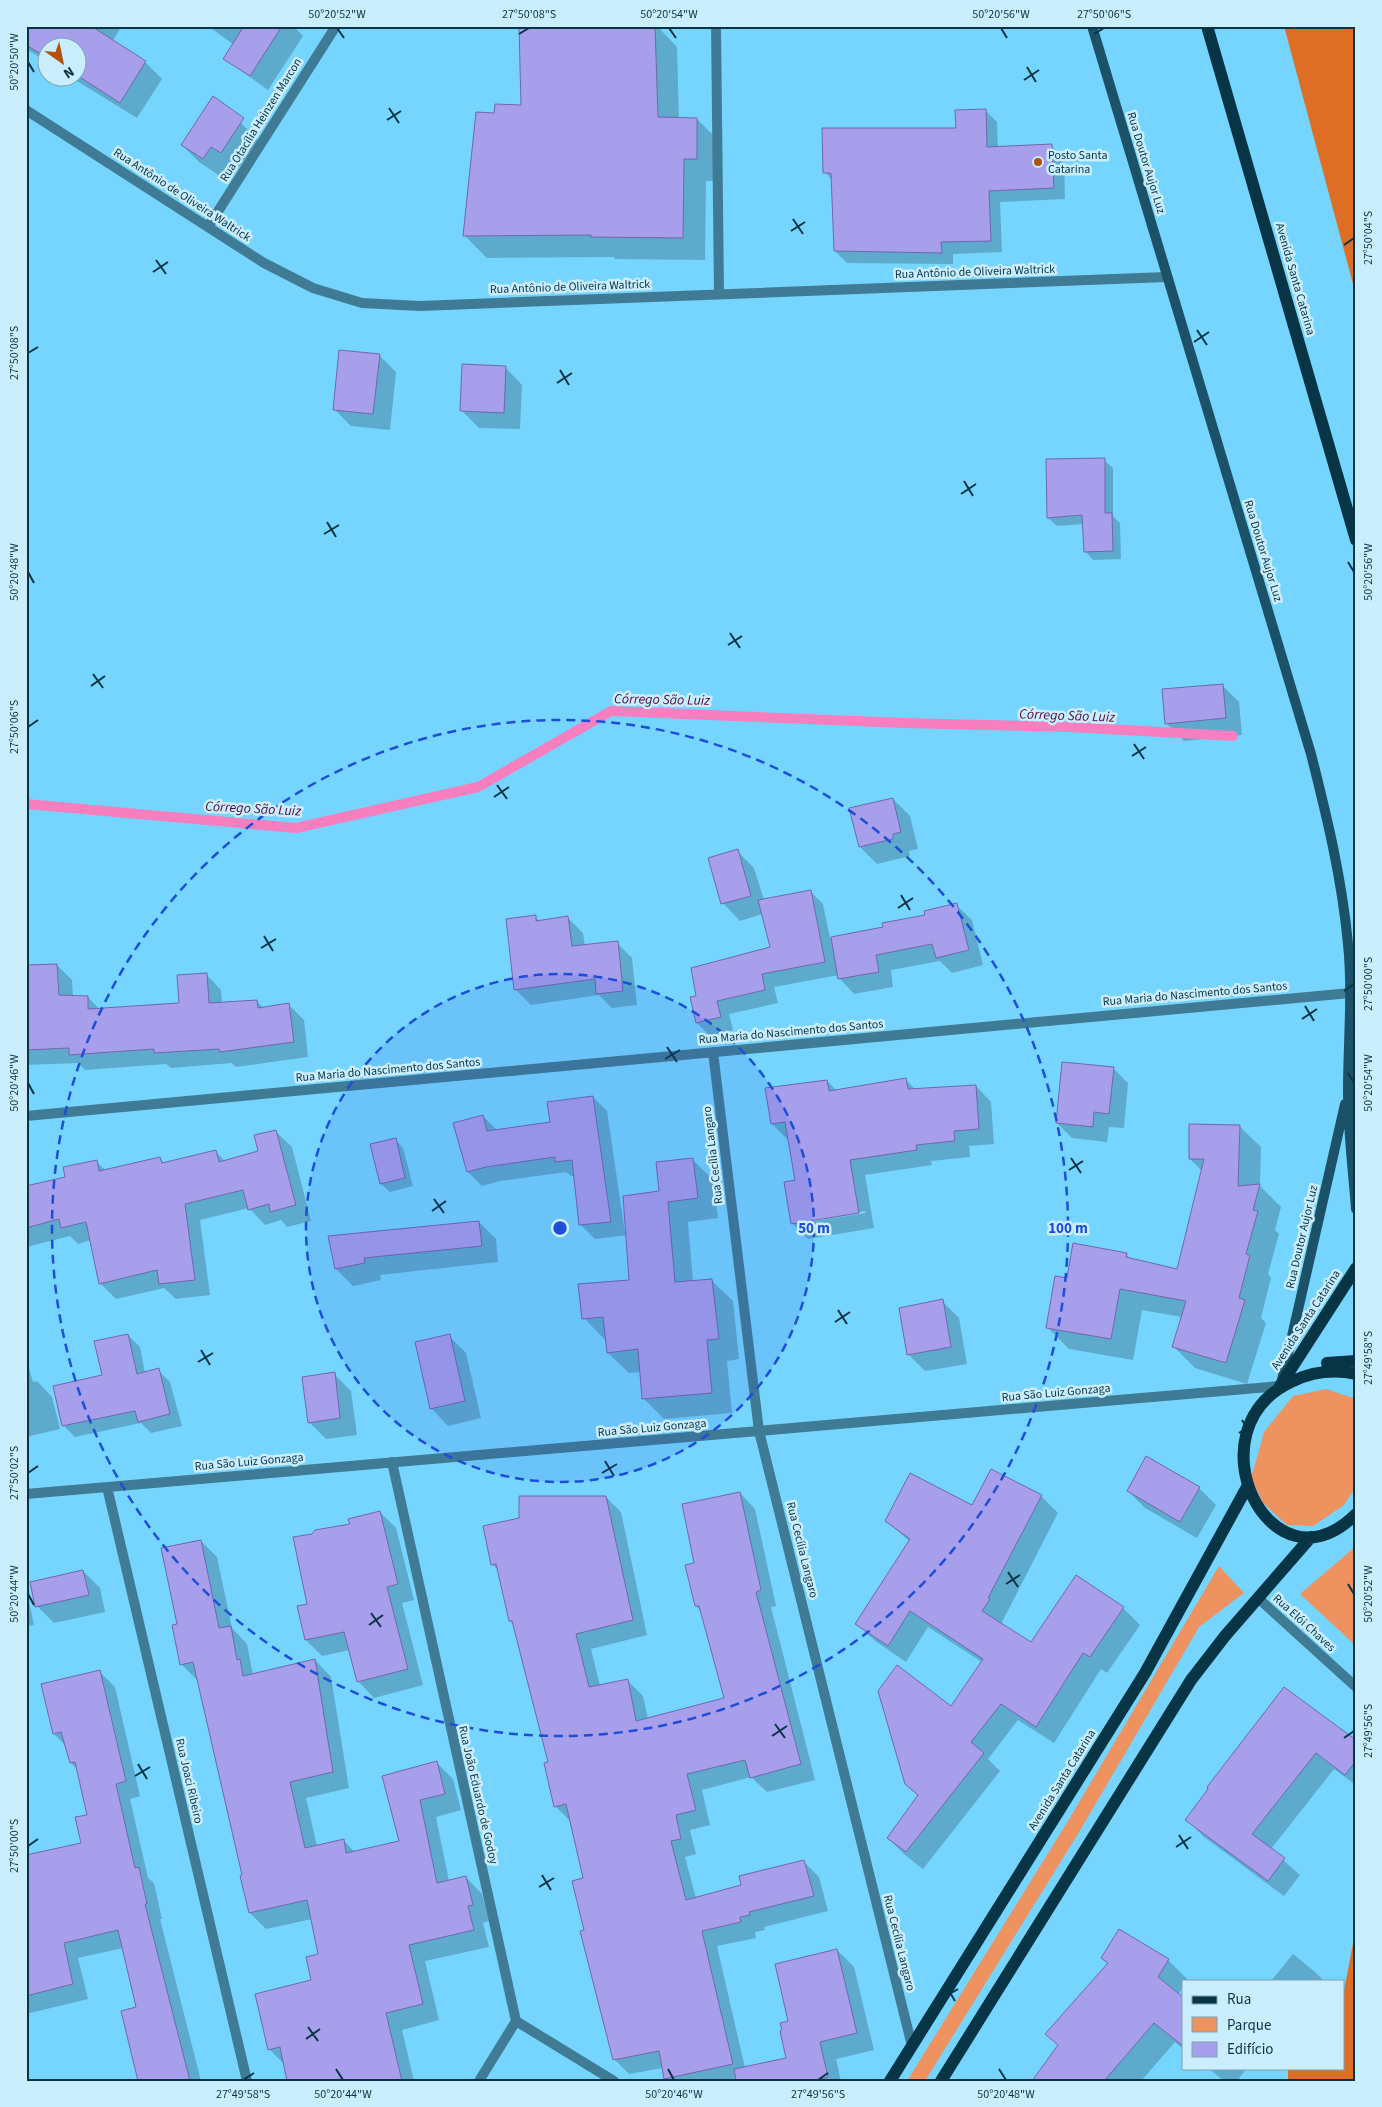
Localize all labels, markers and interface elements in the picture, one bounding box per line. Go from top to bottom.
text: 50°20'52"W [308,6,366,23]
text: 27°50'08"S [502,6,556,23]
text: 50°20'54"W [640,6,698,23]
text: 50°20'56"W [972,6,1030,23]
text: 27°50'06"S [1077,6,1131,23]
text: 50°20'50"W [6,33,23,91]
north arrow [38,38,88,88]
street label: Rua Otacília Heinzen Marcon [216,55,306,185]
text: N [59,61,78,83]
street label: Rua Doutor Aujor Luz [1122,110,1170,216]
street label: Rua Antônio de Oliveira Waltrick [110,144,254,246]
place label: Posto Santa Catarina [1048,147,1107,178]
marker: Posto Santa Catarina [1032,156,1044,168]
text: 27°50'04"S [1360,211,1377,265]
street label: Avenida Santa Catarina [1271,221,1319,337]
street label: Rua Antônio de Oliveira Waltrick [895,261,1056,283]
street label: Rua Antônio de Oliveira Waltrick [490,276,651,298]
text: 27°50'08"S [6,326,23,380]
street label: Rua Doutor Aujor Luz [1239,498,1287,604]
text: 50°20'48"W [6,543,23,601]
text: 50°20'56"W [1360,543,1377,601]
water label: Córrego São Luiz [614,689,711,711]
text: 27°50'06"S [6,700,23,754]
water label: Córrego São Luiz [1019,704,1116,728]
water label: Córrego São Luiz [205,797,303,822]
text: 27°50'00"S [1360,957,1377,1011]
street label: Rua Maria do Nascimento dos Santos [1102,977,1288,1011]
street label: Rua Maria do Nascimento dos Santos [698,1015,884,1049]
street label: Rua Maria do Nascimento dos Santos [295,1053,481,1087]
text: 50°20'46"W [6,1054,23,1112]
text: 50°20'54"W [1360,1054,1377,1112]
street label: Rua Cecília Langaro [699,1105,727,1205]
street label: Rua Doutor Aujor Luz [1282,1184,1322,1290]
text: 50 m [798,1218,830,1239]
text: 100 m [1048,1218,1088,1239]
centre of rings [551,1219,569,1237]
street label: Avenida Santa Catarina [1267,1267,1345,1373]
text: 27°49'58"S [1360,1331,1377,1385]
street label: Rua São Luiz Gonzaga [1001,1380,1111,1406]
street label: Rua São Luiz Gonzaga [597,1415,707,1441]
text: 27°50'02"S [6,1446,23,1500]
street label: Rua São Luiz Gonzaga [194,1449,304,1475]
street label: Rua Cecília Langaro [782,1500,822,1600]
text: 50°20'44"W [6,1565,23,1623]
text: 50°20'52"W [1360,1565,1377,1623]
street label: Rua Elói Chaves [1269,1590,1339,1656]
text: 27°49'56"S [1360,1704,1377,1758]
street label: Rua João Eduardo de Godoy [454,1724,502,1866]
street label: Avenida Santa Catarina [1024,1726,1100,1834]
street label: Rua Joaci Ribeiro [171,1737,207,1825]
text: 27°50'00"S [6,1819,23,1873]
street label: Rua Cecília Langaro [879,1893,919,1993]
legend [1182,1980,1344,2070]
text: Rua [1227,1989,1251,2010]
text: Parque [1227,2015,1271,2036]
text: Edifício [1227,2039,1274,2060]
text: 27°49'58"S [216,2086,270,2103]
text: 50°20'44"W [314,2086,372,2103]
text: 50°20'46"W [645,2086,703,2103]
text: 27°49'56"S [791,2086,845,2103]
text: 50°20'48"W [977,2086,1035,2103]

